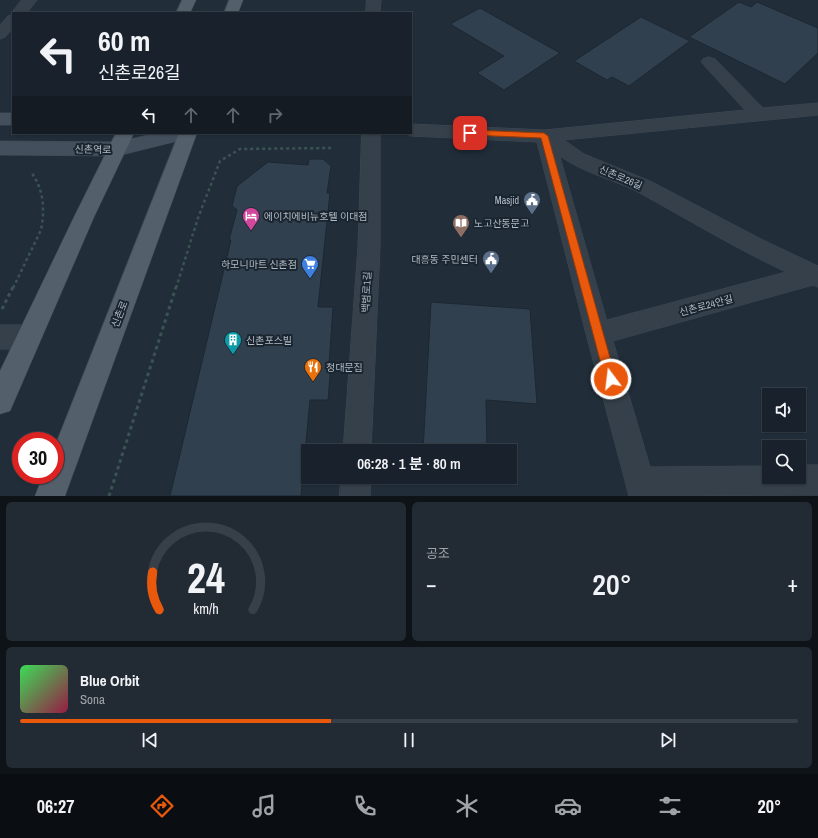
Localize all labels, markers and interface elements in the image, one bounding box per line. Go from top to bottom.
text: 60 m [98,22,150,60]
icon: left [32,28,84,80]
text: 신촌로26길 [98,60,181,85]
icon: left [138,104,160,126]
icon: ahead [180,104,202,126]
icon: ahead [222,104,244,126]
icon: right [264,104,286,126]
pin [453,116,487,150]
icon: arrive [459,122,481,144]
street label: 신촌역로 [74,143,112,156]
street label: 신촌로26길 [597,163,644,192]
public building icon: Masjid [522,190,542,215]
place label: Masjid [495,194,519,207]
hotel icon: 에이치에비뉴호텔 이대점 [241,206,261,231]
place label: 에이치에비뉴호텔 이대점 [264,210,367,223]
library icon: 노고산동문고 [451,213,471,238]
place label: 노고산동문고 [474,217,529,230]
public building icon: 대흥동 주민센터 [481,249,501,274]
place label: 대흥동 주민센터 [411,253,478,266]
supermarket icon: 하모니마트 신촌점 [300,254,320,279]
place label: 하모니마트 신촌점 [221,258,297,271]
street label: 백범로1길 [359,271,374,313]
street label: 신촌로24안길 [678,292,734,319]
street label: 신촌로 [108,299,130,329]
building icon: 신촌포스빌 [223,330,243,355]
place label: 신촌포스빌 [246,334,292,347]
restaurant icon: 청대문집 [303,357,323,382]
position arrow [590,358,632,400]
place label: 청대문집 [326,361,363,374]
map controls [762,388,806,484]
button: sound [762,388,806,432]
speed limit sign: 30 [12,432,64,484]
button: search [762,440,806,484]
text: 06:28 · 1 분 · 80 m [357,453,461,474]
text: 공조 [426,545,450,562]
text: 24 [187,549,225,605]
text: 20° [592,564,632,604]
text: − [426,569,437,599]
text: + [787,569,798,599]
text: km/h [193,598,219,617]
text: Blue Orbit [80,670,139,691]
text: Sona [80,691,105,708]
icon: previous [139,729,161,751]
icon: pause [398,729,420,751]
icon: next [657,729,679,751]
icon: directions [148,792,176,820]
icon: music [250,792,278,820]
icon: phone [351,792,379,820]
icon: climate [453,792,481,820]
icon: car [554,792,582,820]
icon: filters [656,792,684,820]
text: 06:27 [37,794,75,819]
text: 20° [758,794,781,819]

